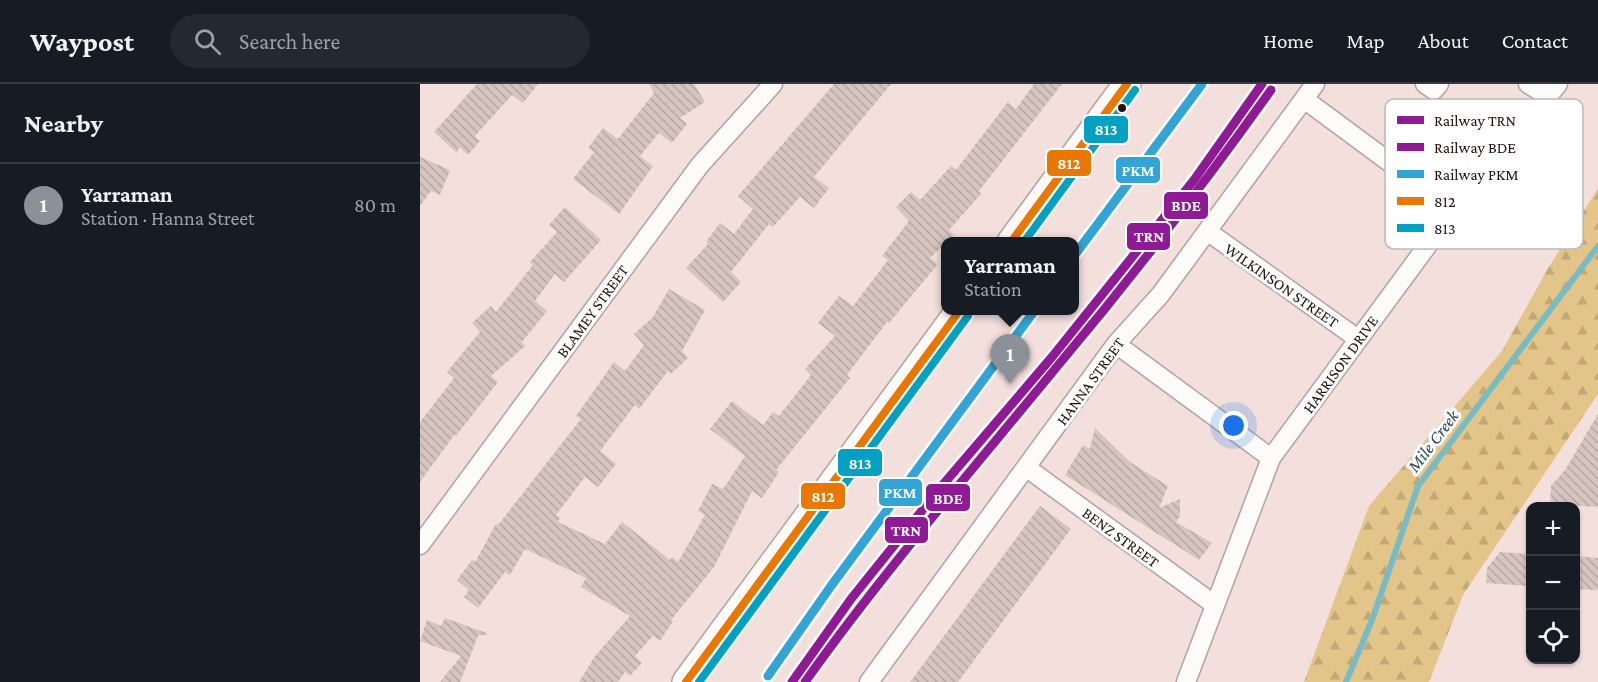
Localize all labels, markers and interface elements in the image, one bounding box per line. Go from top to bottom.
search box [170,14,590,68]
icon: search [191,25,224,58]
text: Waypost [30,26,134,57]
text: Search here [239,29,340,54]
text: Home [1263,29,1313,53]
text: Map [1346,29,1385,53]
text: About [1418,29,1469,53]
text: Contact [1502,29,1568,53]
legend [1385,99,1583,249]
unlabelled marker [1116,102,1128,114]
text: Nearby [24,109,103,138]
text: Railway TRN [1434,112,1516,130]
line badge: 813 [1083,115,1129,144]
text: 813 [1094,121,1118,138]
text: Railway BDE [1434,139,1516,157]
line badge: 812 [1046,149,1092,177]
text: 812 [1057,155,1081,172]
line badge: PKM [1115,156,1161,184]
text: PKM [1121,162,1155,179]
text: Railway PKM [1434,166,1518,184]
text: Yarraman [81,182,173,207]
line badge: BDE [1163,191,1209,220]
text: 812 [1434,193,1456,210]
text: 1 [40,194,47,216]
text: 80 m [354,194,396,216]
text: BDE [1171,197,1201,214]
text: Station · Hanna Street [81,207,255,229]
text: 813 [1434,220,1456,237]
line badge: TRN [1126,222,1171,251]
text: TRN [1134,228,1164,245]
popup [941,237,1079,315]
street label: WILKINSON STREET [1222,240,1342,331]
text: Yarraman [964,253,1056,278]
street label: BLAMEY STREET [553,262,632,361]
text: Station [964,278,1022,300]
street label: HARRISON DRIVE [1299,312,1382,416]
pin: 1 [990,334,1030,384]
street label: HANNA STREET [1053,334,1128,428]
water label: Mile Creek [1403,405,1463,477]
your location [1219,411,1248,440]
line badge: 813 [837,448,883,477]
text: 813 [848,455,872,472]
line badge: PKM [878,478,923,507]
line badge: 812 [800,482,846,510]
line badge: BDE [925,483,971,512]
text: PKM [883,484,917,501]
text: 812 [811,488,835,505]
text: BDE [933,490,963,507]
map controls [1526,502,1580,664]
button: + [1526,502,1580,556]
street label: BENZ STREET [1079,504,1162,571]
line badge: TRN [884,516,929,544]
text: TRN [891,522,921,539]
button: − [1526,556,1580,610]
button: locate [1526,610,1580,664]

